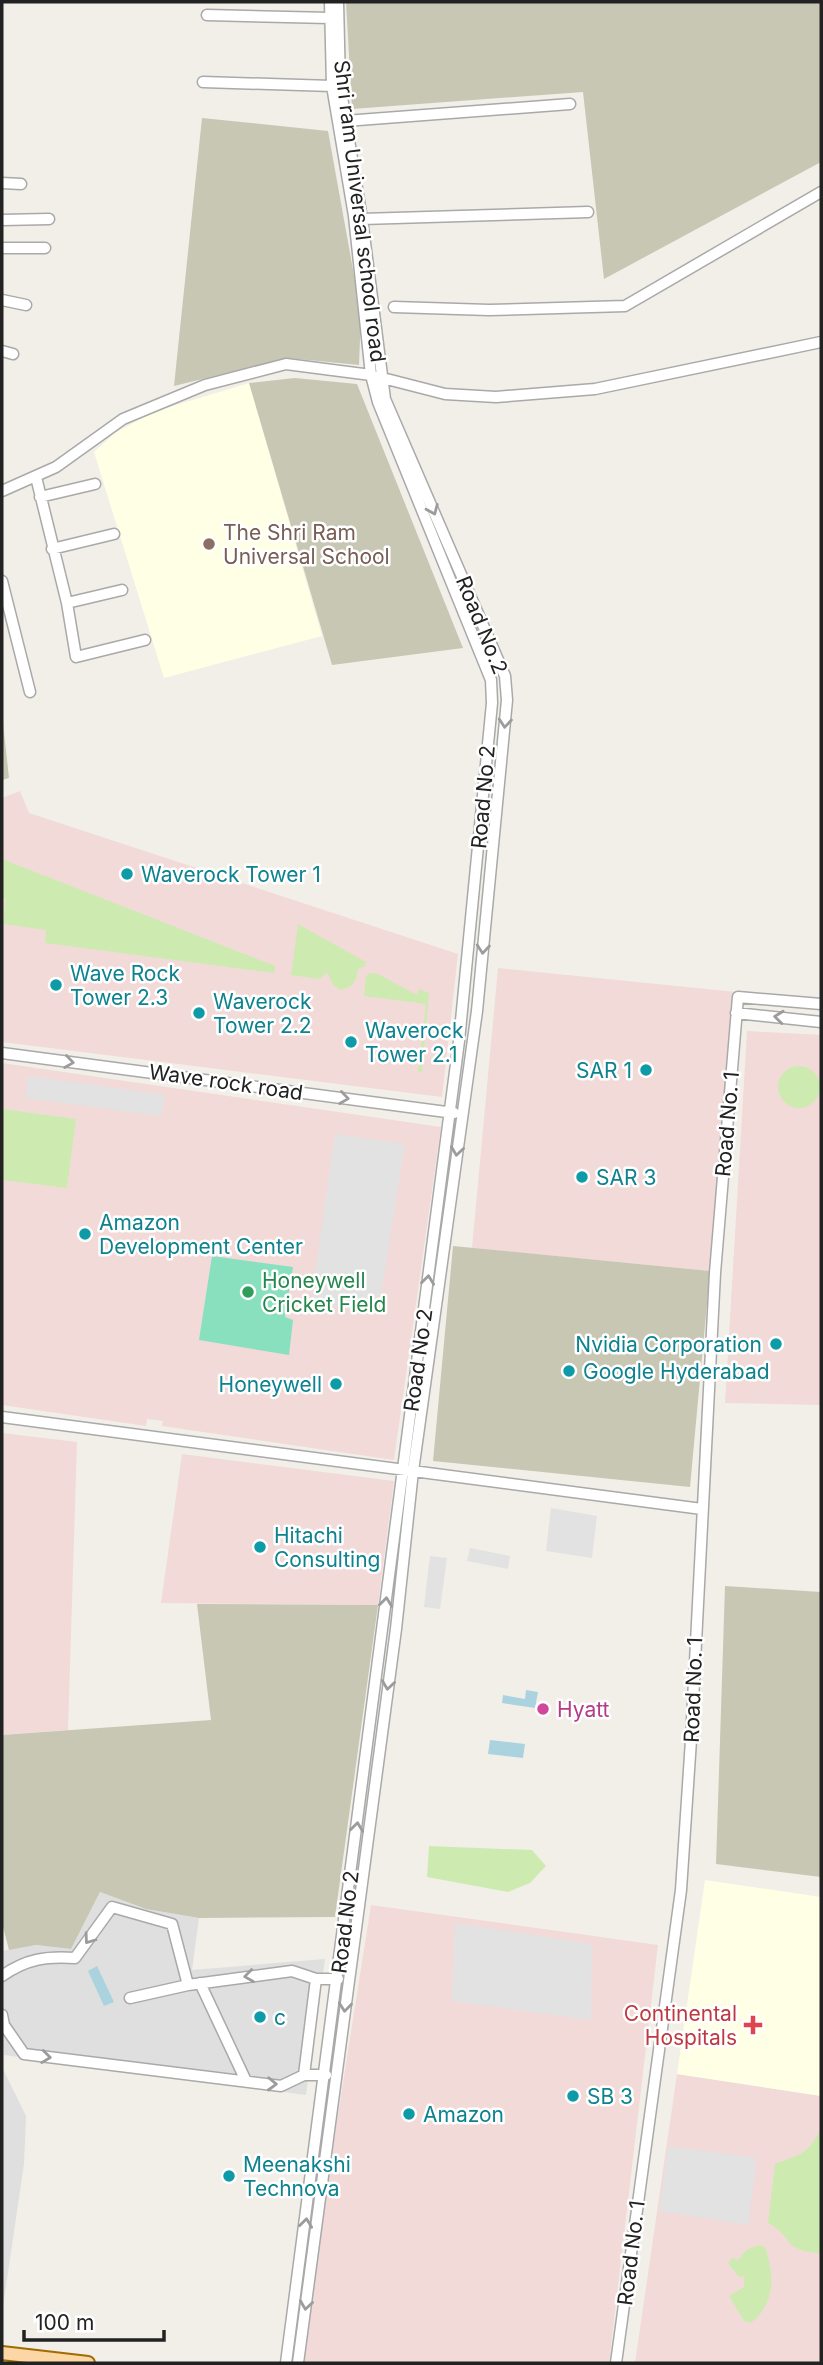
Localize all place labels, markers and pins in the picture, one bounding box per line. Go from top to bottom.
place label: The Shri Ram Universal School [223,520,390,569]
marker: The Shri Ram Universal School [201,536,217,552]
place label: Waverock Tower 1 [141,862,321,887]
marker: Waverock Tower 1 [119,866,135,882]
place label: Wave Rock Tower 2.3 [70,961,180,1010]
marker: Wave Rock Tower 2.3 [48,977,64,993]
place label: Waverock Tower 2.2 [213,989,312,1038]
marker: Waverock Tower 2.2 [191,1005,207,1021]
place label: Waverock Tower 2.1 [365,1018,464,1067]
marker: Waverock Tower 2.1 [343,1034,359,1050]
place label: SAR 1 [576,1058,632,1083]
marker: SAR 1 [638,1062,654,1078]
place label: SAR 3 [596,1165,656,1190]
marker: SAR 3 [574,1169,590,1185]
place label: Amazon Development Center [99,1210,303,1259]
marker: Amazon Development Center [77,1226,93,1242]
place label: Honeywell Cricket Field [262,1268,386,1317]
marker: Honeywell Cricket Field [240,1284,256,1300]
place label: Nvidia Corporation [575,1332,762,1357]
marker: Nvidia Corporation [768,1336,784,1352]
place label: Google Hyderabad [583,1359,770,1384]
marker: Google Hyderabad [561,1363,577,1379]
place label: Honeywell [219,1372,322,1397]
marker: Honeywell [328,1376,344,1392]
place label: Hitachi Consulting [274,1523,380,1572]
marker: Hitachi Consulting [252,1539,268,1555]
place label: Hyatt [557,1697,610,1722]
marker: Hyatt [535,1701,551,1717]
place label: Continental Hospitals [624,2001,737,2050]
place label: c [274,2005,286,2030]
marker: c [252,2009,268,2025]
marker: Continental Hospitals [743,2015,763,2035]
place label: SB 3 [587,2084,633,2109]
marker: SB 3 [565,2088,581,2104]
place label: Amazon [423,2102,504,2127]
marker: Amazon [401,2106,417,2122]
place label: Meenakshi Technova [243,2152,351,2201]
marker: Meenakshi Technova [221,2168,237,2184]

